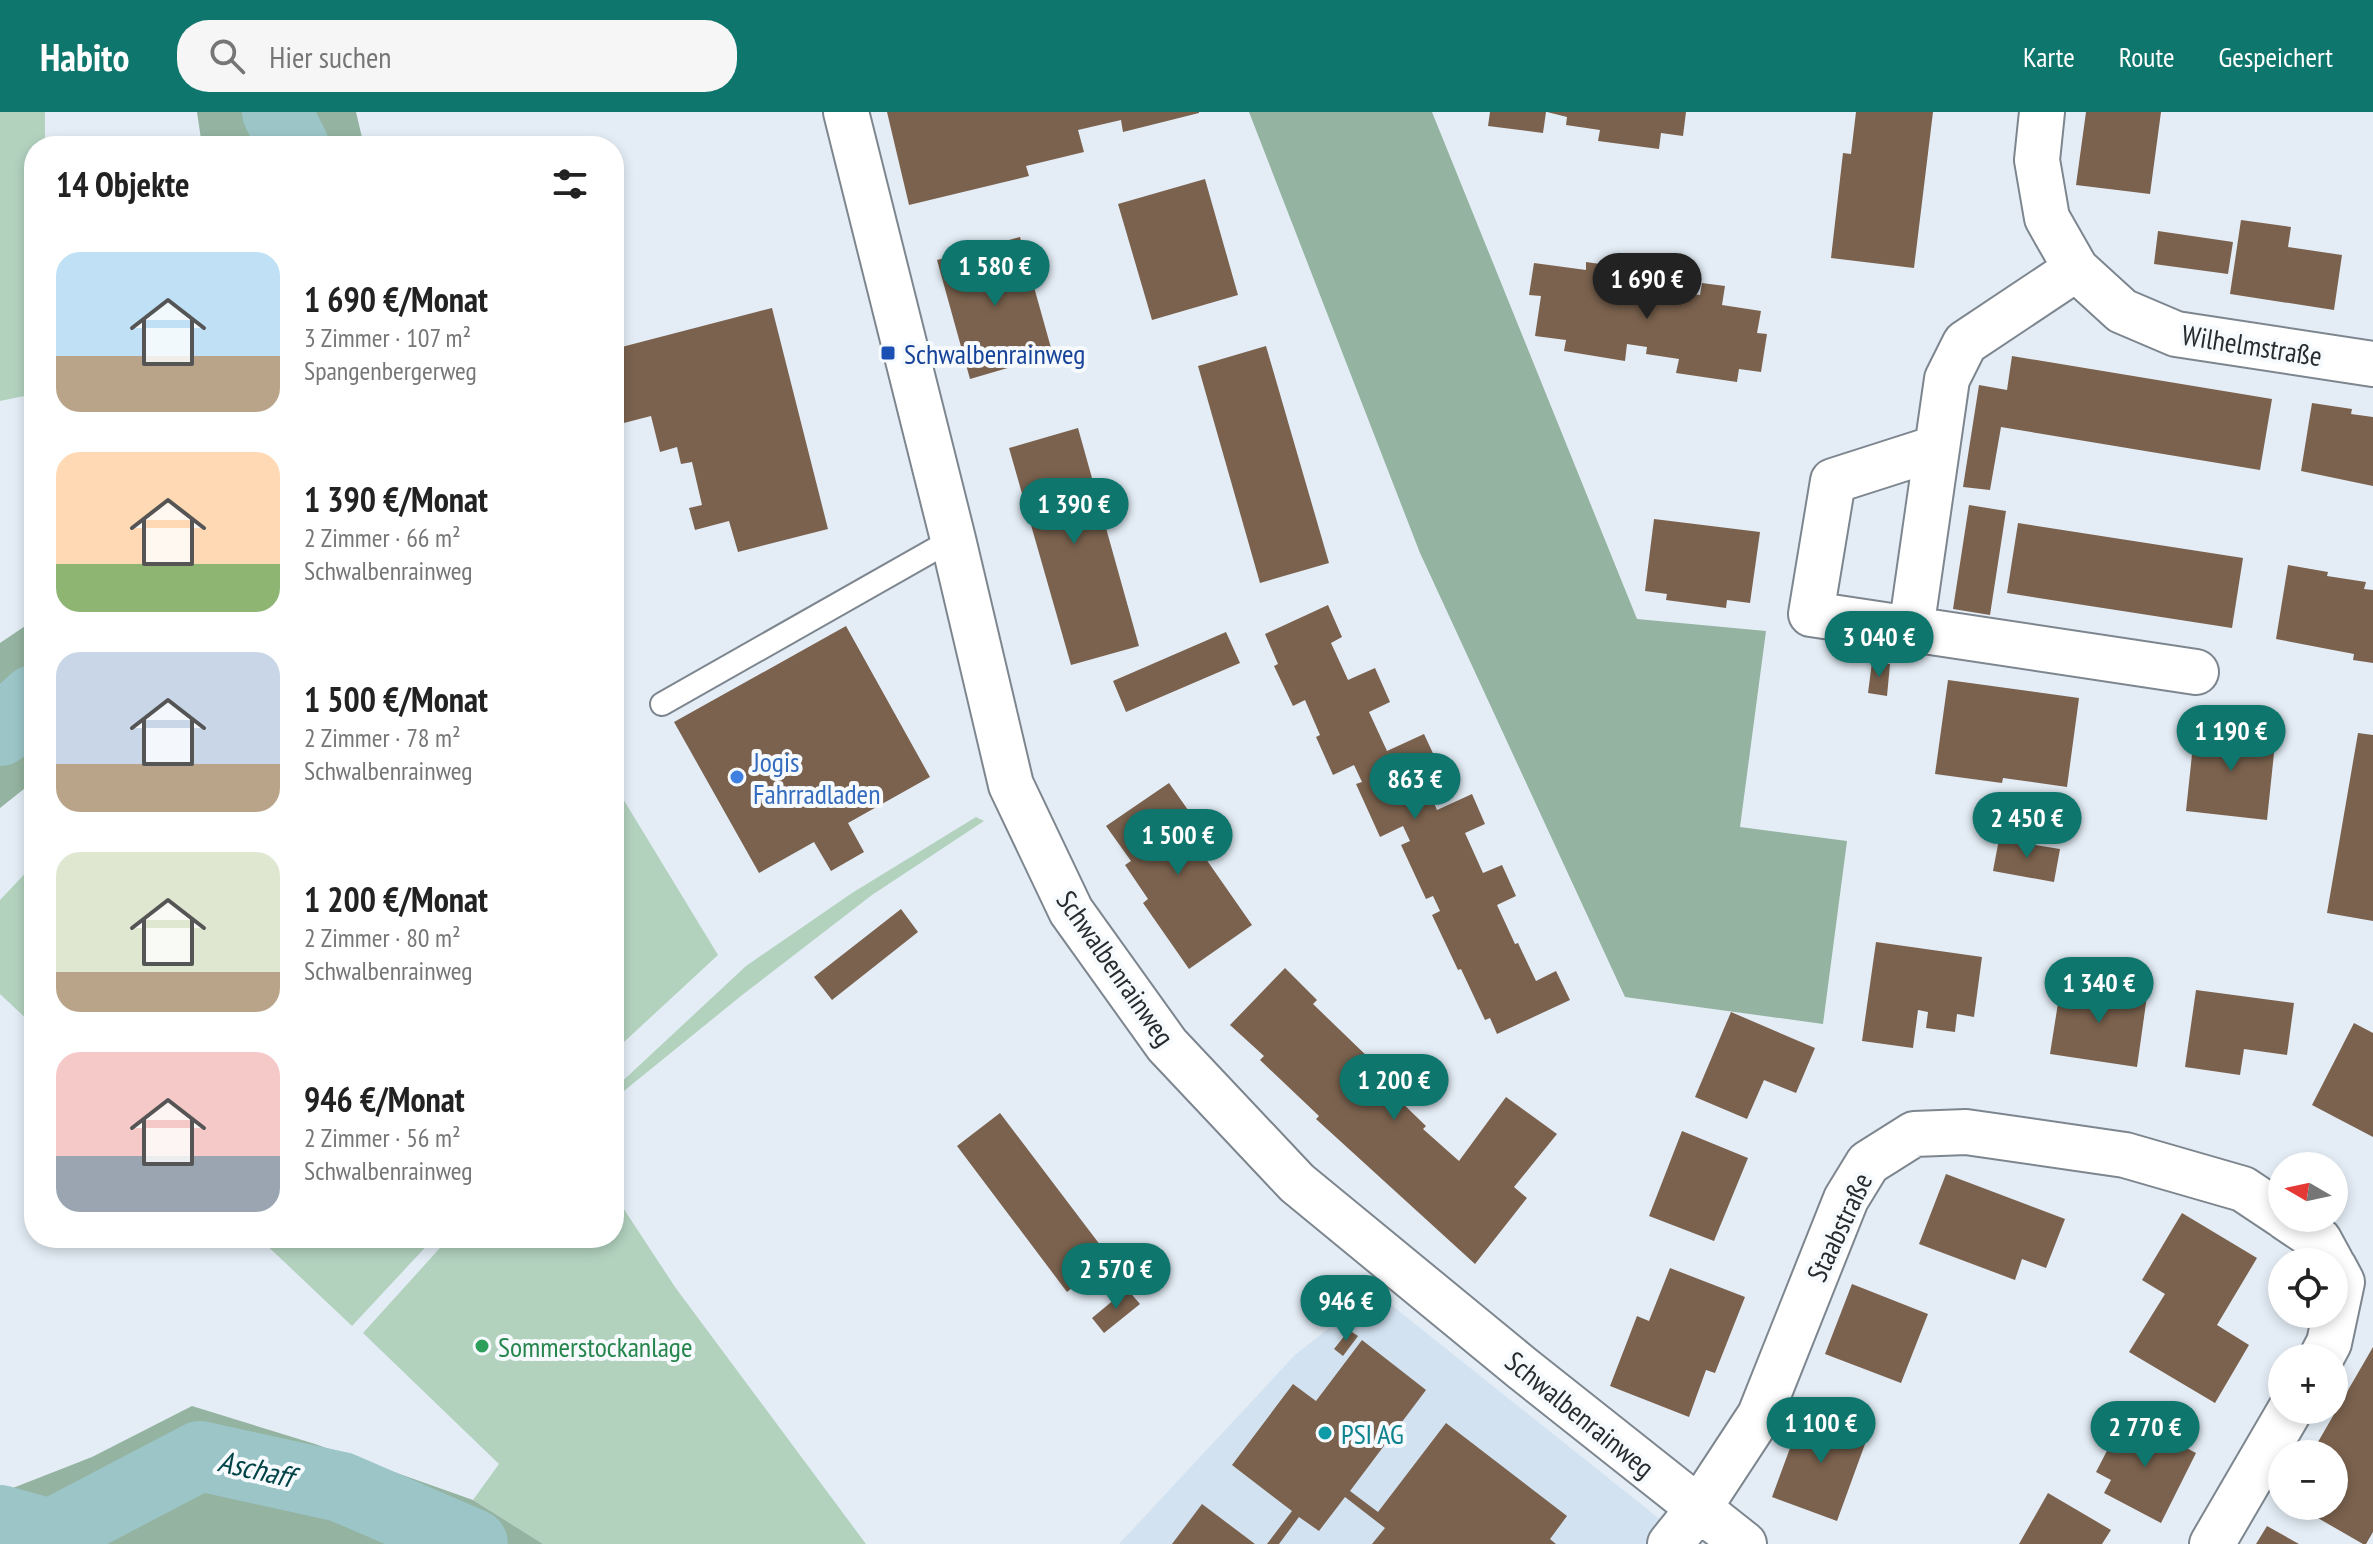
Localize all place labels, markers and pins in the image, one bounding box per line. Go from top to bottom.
pin: 1 580 € [921,240,1069,308]
pin: 1 690 € [1573,253,1721,321]
place label: Schwalbenrainweg [904,335,1085,372]
marker: Schwalbenrainweg [879,344,897,362]
pin: 1 390 € [1000,478,1148,546]
pin: 3 040 € [1805,611,1953,679]
pin: 1 190 € [2157,705,2305,773]
place label: Jogis Fahrradladen [752,743,880,812]
pin: 863 € [1359,753,1471,821]
marker: Jogis Fahrradladen [728,768,746,786]
pin: 2 450 € [1953,792,2101,860]
pin: 1 500 € [1104,809,1252,877]
pin: 1 340 € [2025,957,2173,1025]
pin: 1 200 € [1320,1054,1468,1122]
pin: 2 570 € [1042,1243,1190,1311]
pin: 946 € [1290,1275,1402,1343]
place label: Sommerstockanlage [498,1328,693,1365]
marker: Sommerstockanlage [473,1337,491,1355]
pin: 1 100 € [1747,1397,1895,1465]
pin: 2 770 € [2071,1401,2219,1469]
place label: PSI AG [1341,1415,1404,1452]
marker: PSI AG [1316,1424,1334,1442]

